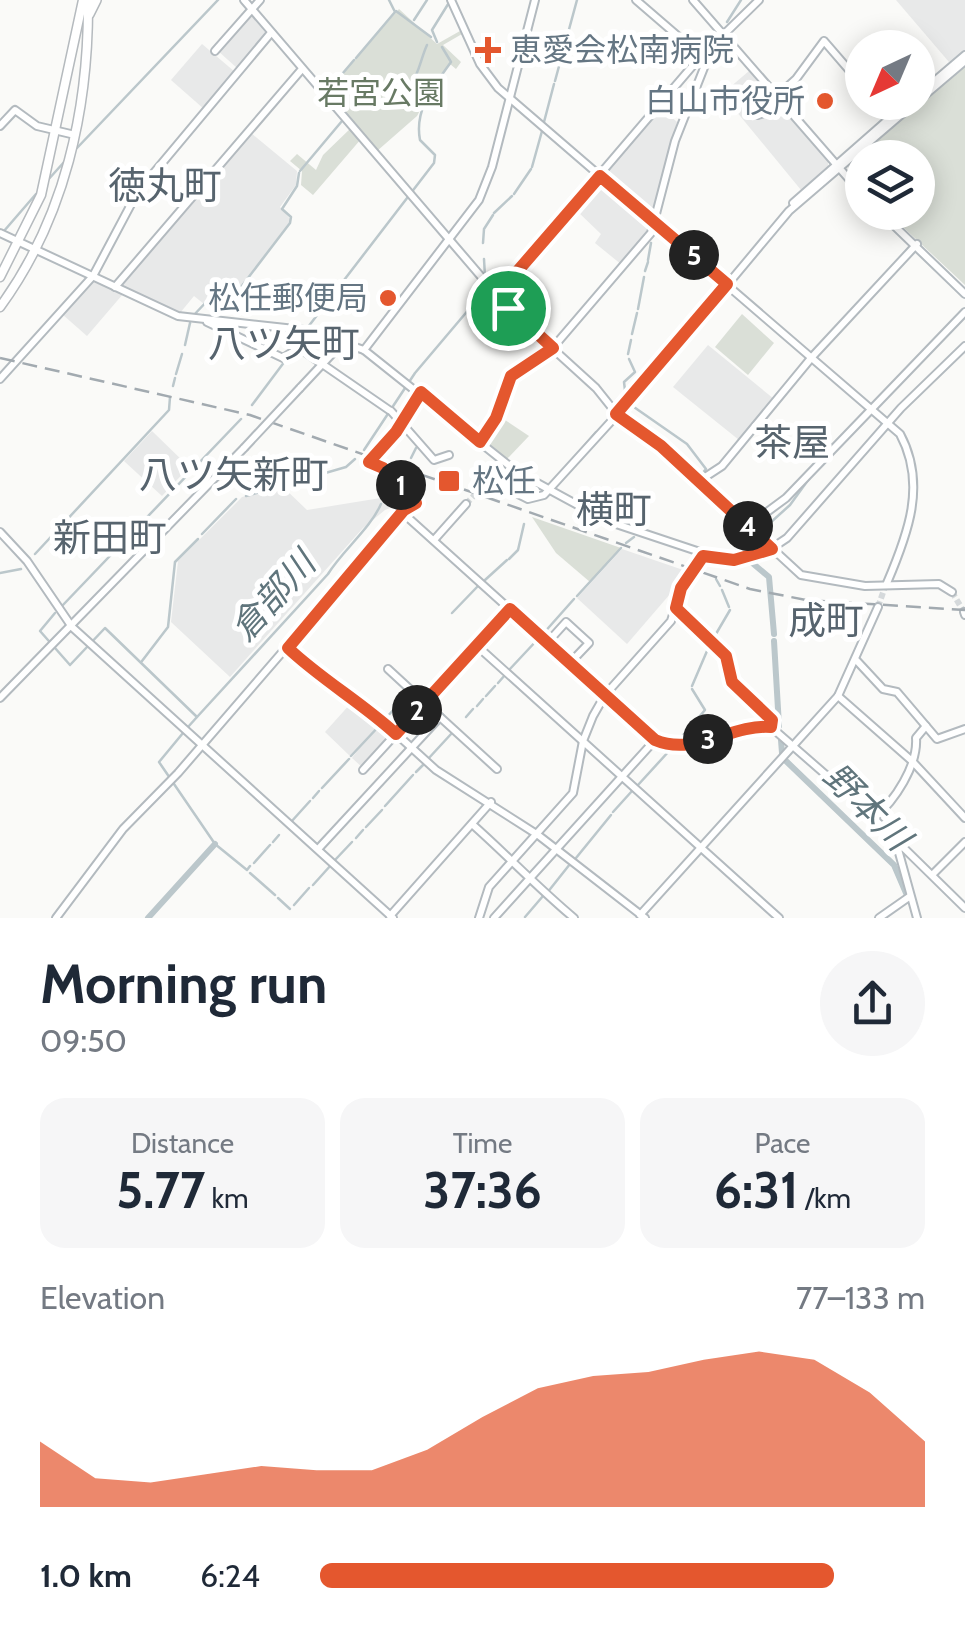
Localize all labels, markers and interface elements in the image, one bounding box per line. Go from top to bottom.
place label: 恵愛会松南病院 [510,30,734,69]
north arrow [845,30,935,120]
map controls [845,30,935,230]
marker: 恵愛会松南病院 [475,37,501,63]
park label: 若宮公園 [317,73,445,112]
place label: 白山市役所 [645,81,805,120]
marker: 白山市役所 [814,90,836,112]
button: layers [845,140,935,230]
district label: 徳丸町 [108,162,222,209]
pin: 5 [669,230,719,280]
text: 5 [686,238,702,272]
pin [466,266,551,351]
place label: 松任郵便局 [208,278,368,317]
icon: arrive [481,281,536,336]
marker: 松任郵便局 [377,287,399,309]
district label: 八ツ矢町 [208,320,360,367]
district label: 茶屋 [754,419,830,466]
district label: 八ツ矢新町 [139,451,329,498]
pin: 1 [376,460,426,510]
place label: 松任 [472,461,536,500]
text: 1 [396,468,406,502]
marker: 松任 [436,468,462,494]
district label: 横町 [576,486,652,533]
pin: 4 [723,501,773,551]
text: 4 [739,509,757,543]
district label: 新田町 [53,514,167,561]
water label: 倉部川 [222,539,326,649]
district label: 成町 [788,597,864,644]
pin: 2 [392,685,442,735]
text: 2 [410,693,424,727]
pin: 3 [683,714,733,764]
text: 3 [700,722,716,756]
water label: 野本川 [815,754,923,862]
text: Morning run [40,950,327,1017]
button: share [820,951,925,1056]
text: 09:50 [40,1021,127,1060]
text: Distance [131,1126,234,1160]
text: Time [453,1126,512,1160]
text: Pace [755,1126,810,1160]
text: 5.77 [116,1160,205,1221]
text: 37:36 [423,1160,542,1221]
text: 6:31 [714,1160,799,1221]
text: km [205,1181,249,1215]
text: /km [799,1181,851,1215]
text: Elevation [40,1278,165,1317]
text: 77–133 m [796,1278,925,1317]
text: 1.0 km [40,1556,132,1595]
text: 6:24 [200,1556,260,1595]

